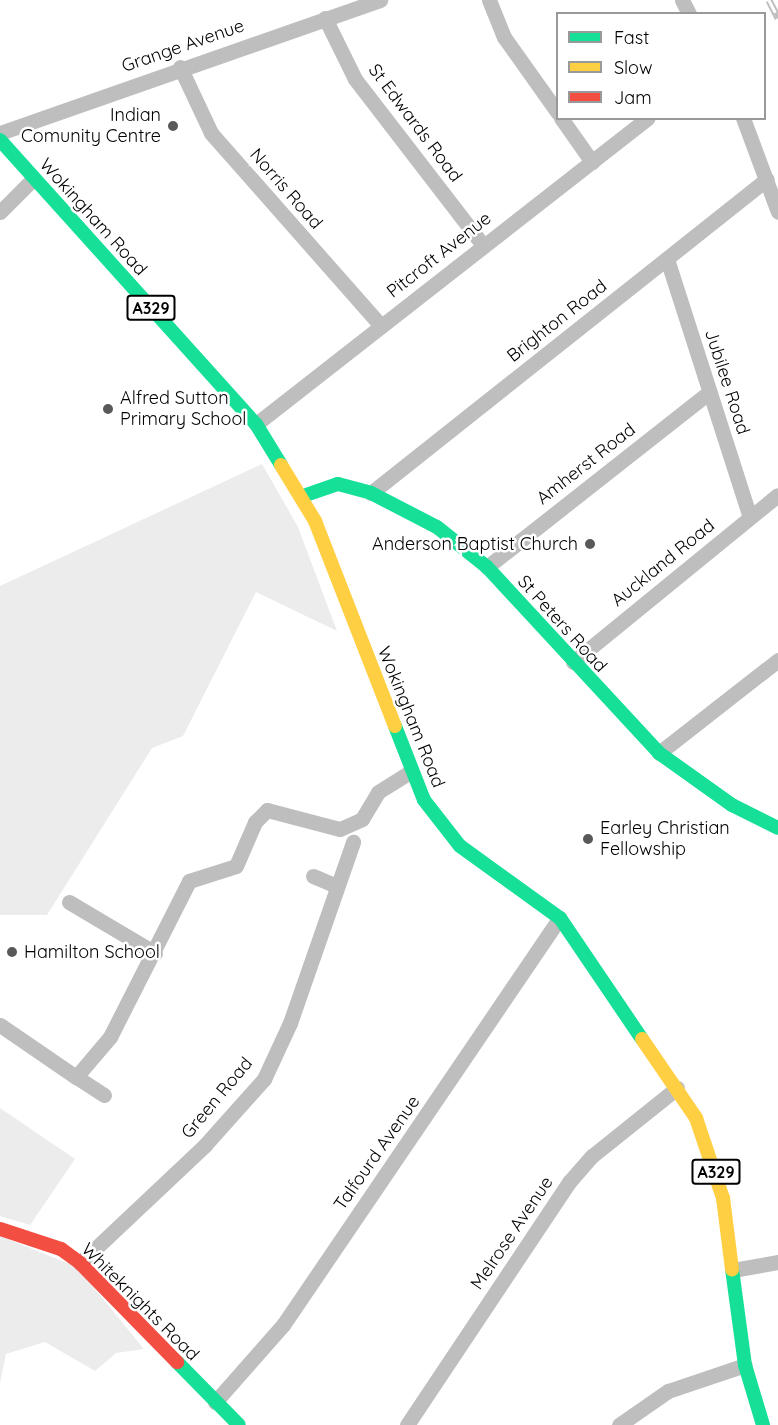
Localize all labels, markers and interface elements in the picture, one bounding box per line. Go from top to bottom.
legend [556,12,766,120]
street label: Grange Avenue [119,15,247,77]
text: Fast [614,26,649,49]
text: Slow [614,56,652,79]
street label: St Edwards Road [364,60,466,186]
text: Jam [614,86,652,109]
place label: Indian Comunity Centre [21,105,161,148]
marker: Indian Comunity Centre [166,119,180,133]
street label: Norris Road [245,144,327,234]
street label: Wokingham Road [35,154,151,280]
street label: Pitcroft Avenue [383,208,495,302]
street label: Brighton Road [503,275,611,367]
road number: A329 [126,295,176,321]
street label: Jubilee Road [700,327,754,437]
place label: Alfred Sutton Primary School [120,388,246,430]
marker: Alfred Sutton Primary School [101,402,115,416]
street label: Amherst Road [532,419,640,509]
street label: Auckland Road [607,515,719,611]
place label: Anderson Baptist Church [372,533,578,555]
marker: Anderson Baptist Church [583,537,597,551]
street label: St Peters Road [513,571,611,677]
street label: Wokingham Road [373,643,449,791]
place label: Earley Christian Fellowship [600,818,730,860]
marker: Earley Christian Fellowship [581,832,595,846]
place label: Hamilton School [24,941,160,963]
marker: Hamilton School [5,945,19,959]
street label: Green Road [177,1053,257,1143]
street label: Talfourd Avenue [329,1092,425,1214]
road number: A329 [690,1159,742,1185]
street label: Melrose Avenue [466,1172,558,1294]
street label: Whiteknights Road [77,1239,203,1365]

